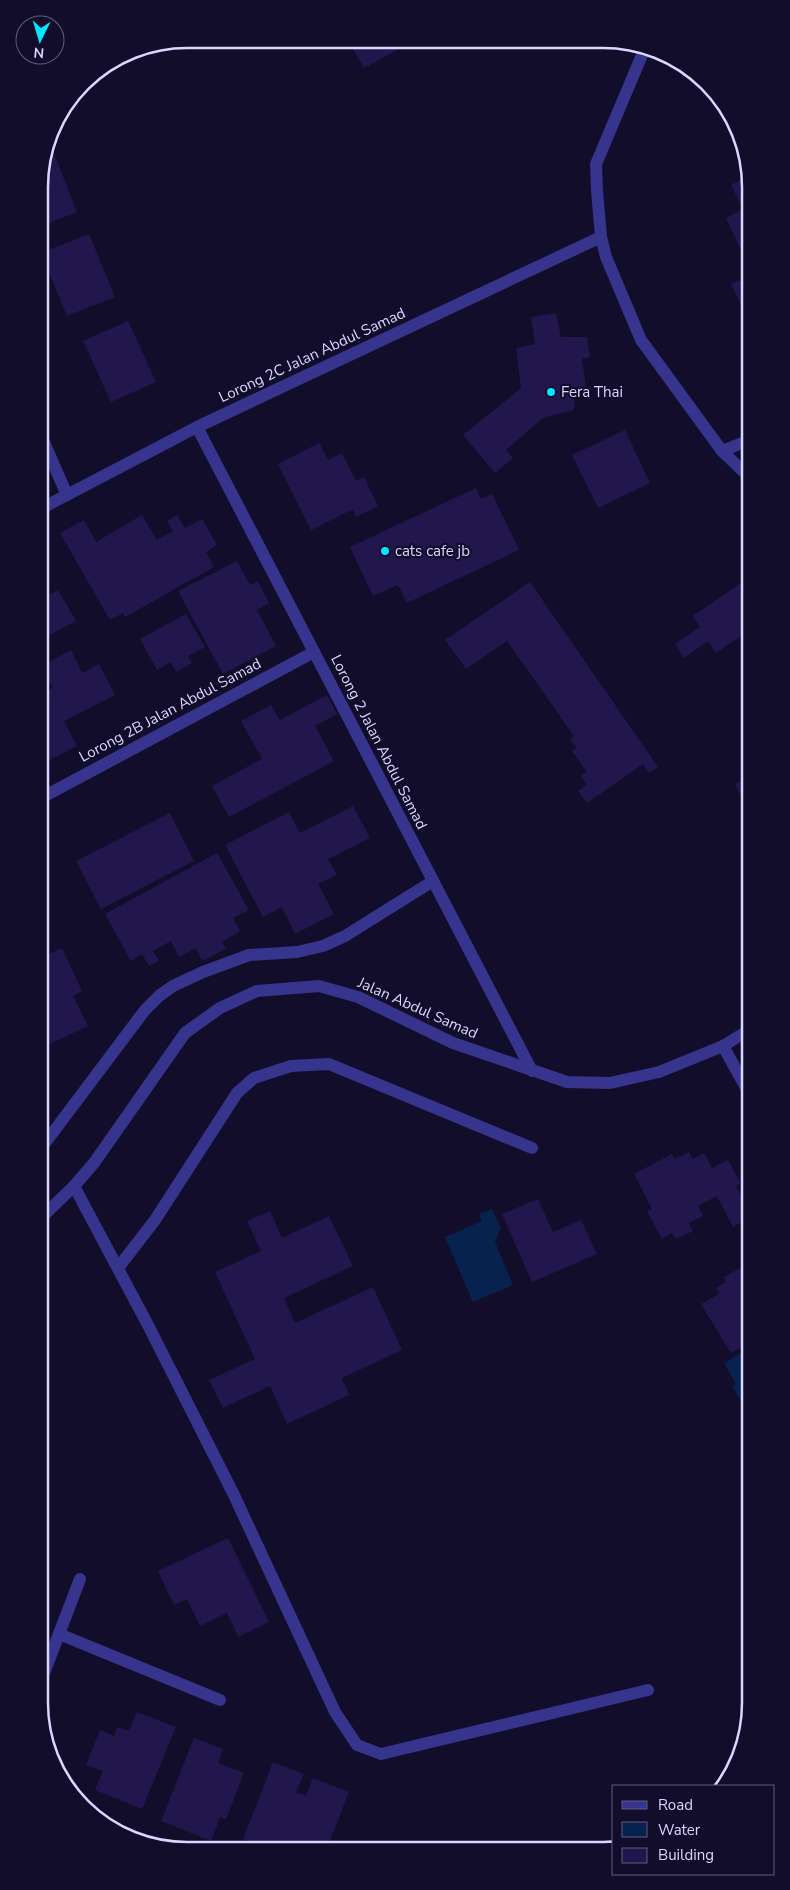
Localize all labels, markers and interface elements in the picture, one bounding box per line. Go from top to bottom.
north arrow [15,15,65,65]
text: N [33,43,45,62]
street label: Lorong 2C Jalan Abdul Samad [216,303,408,407]
place label: Fera Thai [561,382,623,402]
marker: Fera Thai [545,386,557,398]
place label: cats cafe jb [395,541,470,561]
marker: cats cafe jb [379,545,391,557]
street label: Lorong 2 Jalan Abdul Samad [326,651,432,833]
street label: Lorong 2B Jalan Abdul Samad [75,653,265,767]
street label: Jalan Abdul Samad [354,972,481,1043]
legend [612,1785,775,1875]
text: Road [658,1795,693,1815]
text: Water [658,1820,701,1840]
text: Building [658,1845,714,1865]

